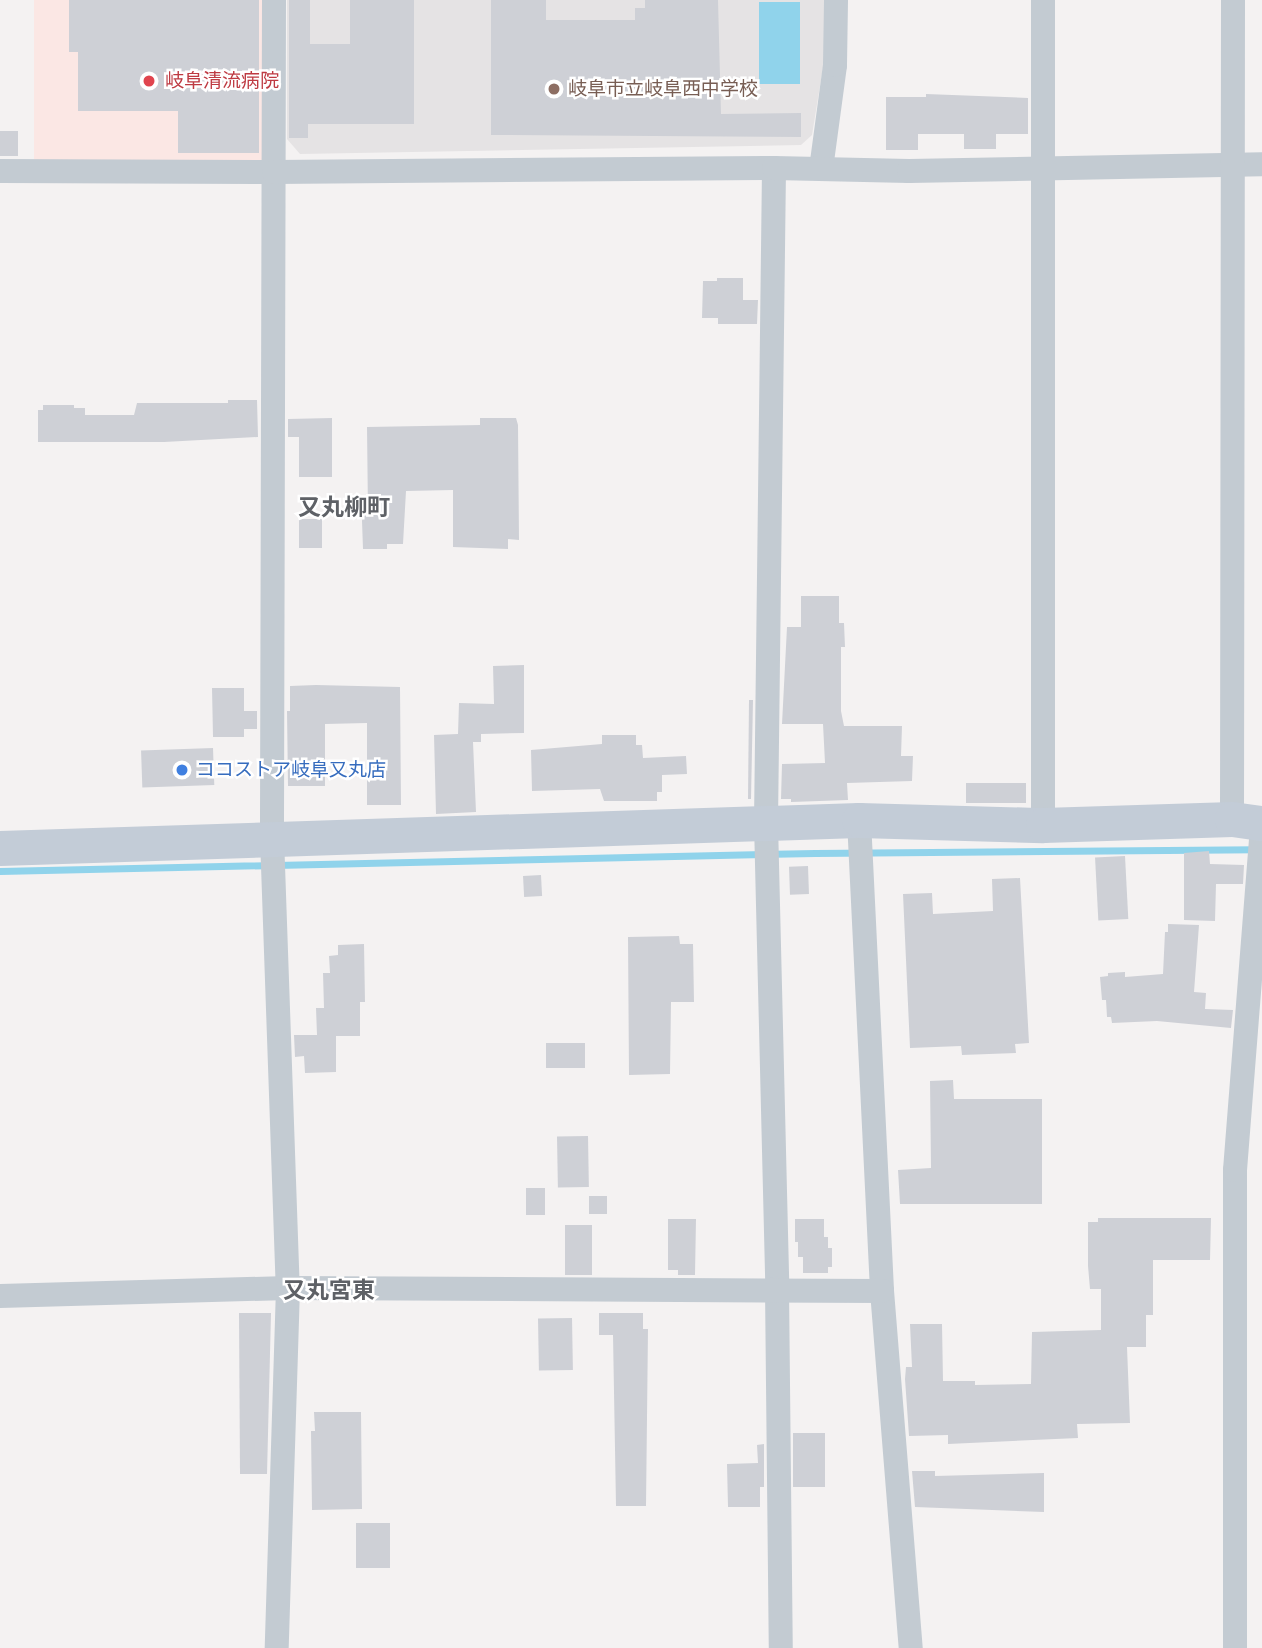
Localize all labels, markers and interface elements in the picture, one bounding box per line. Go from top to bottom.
place label: 岐阜清流病院 [165,70,279,92]
marker: 岐阜清流病院 [139,71,159,91]
place label: 岐阜市立岐阜西中学校 [568,78,758,100]
marker: 岐阜市立岐阜西中学校 [546,81,562,97]
district label: 又丸柳町 [298,494,390,522]
place label: ココストア岐阜又丸店 [196,759,386,781]
marker: ココストア岐阜又丸店 [174,762,190,778]
district label: 又丸宮東 [283,1277,375,1305]

